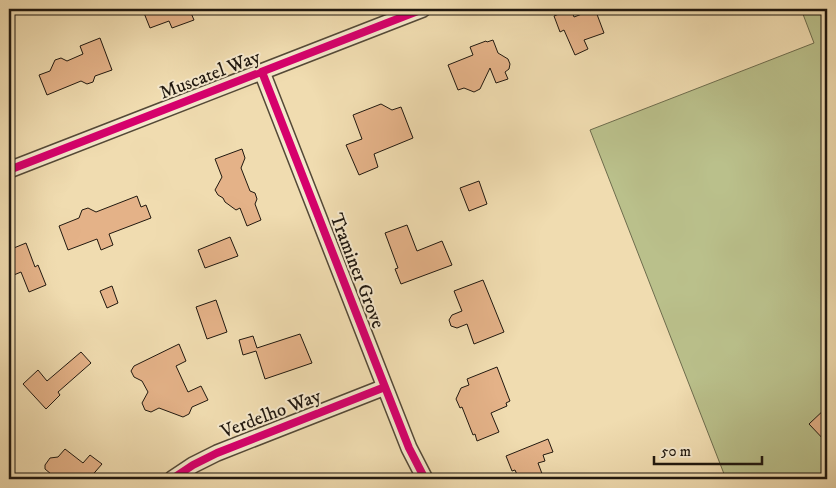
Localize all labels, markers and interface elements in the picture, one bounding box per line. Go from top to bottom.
street label: Muscatel Way [156,45,264,105]
street label: Traminer Grove [325,210,390,332]
street label: Verdelho Way [217,384,325,444]
scale bar [654,433,761,465]
text: 50 m [661,442,691,461]

